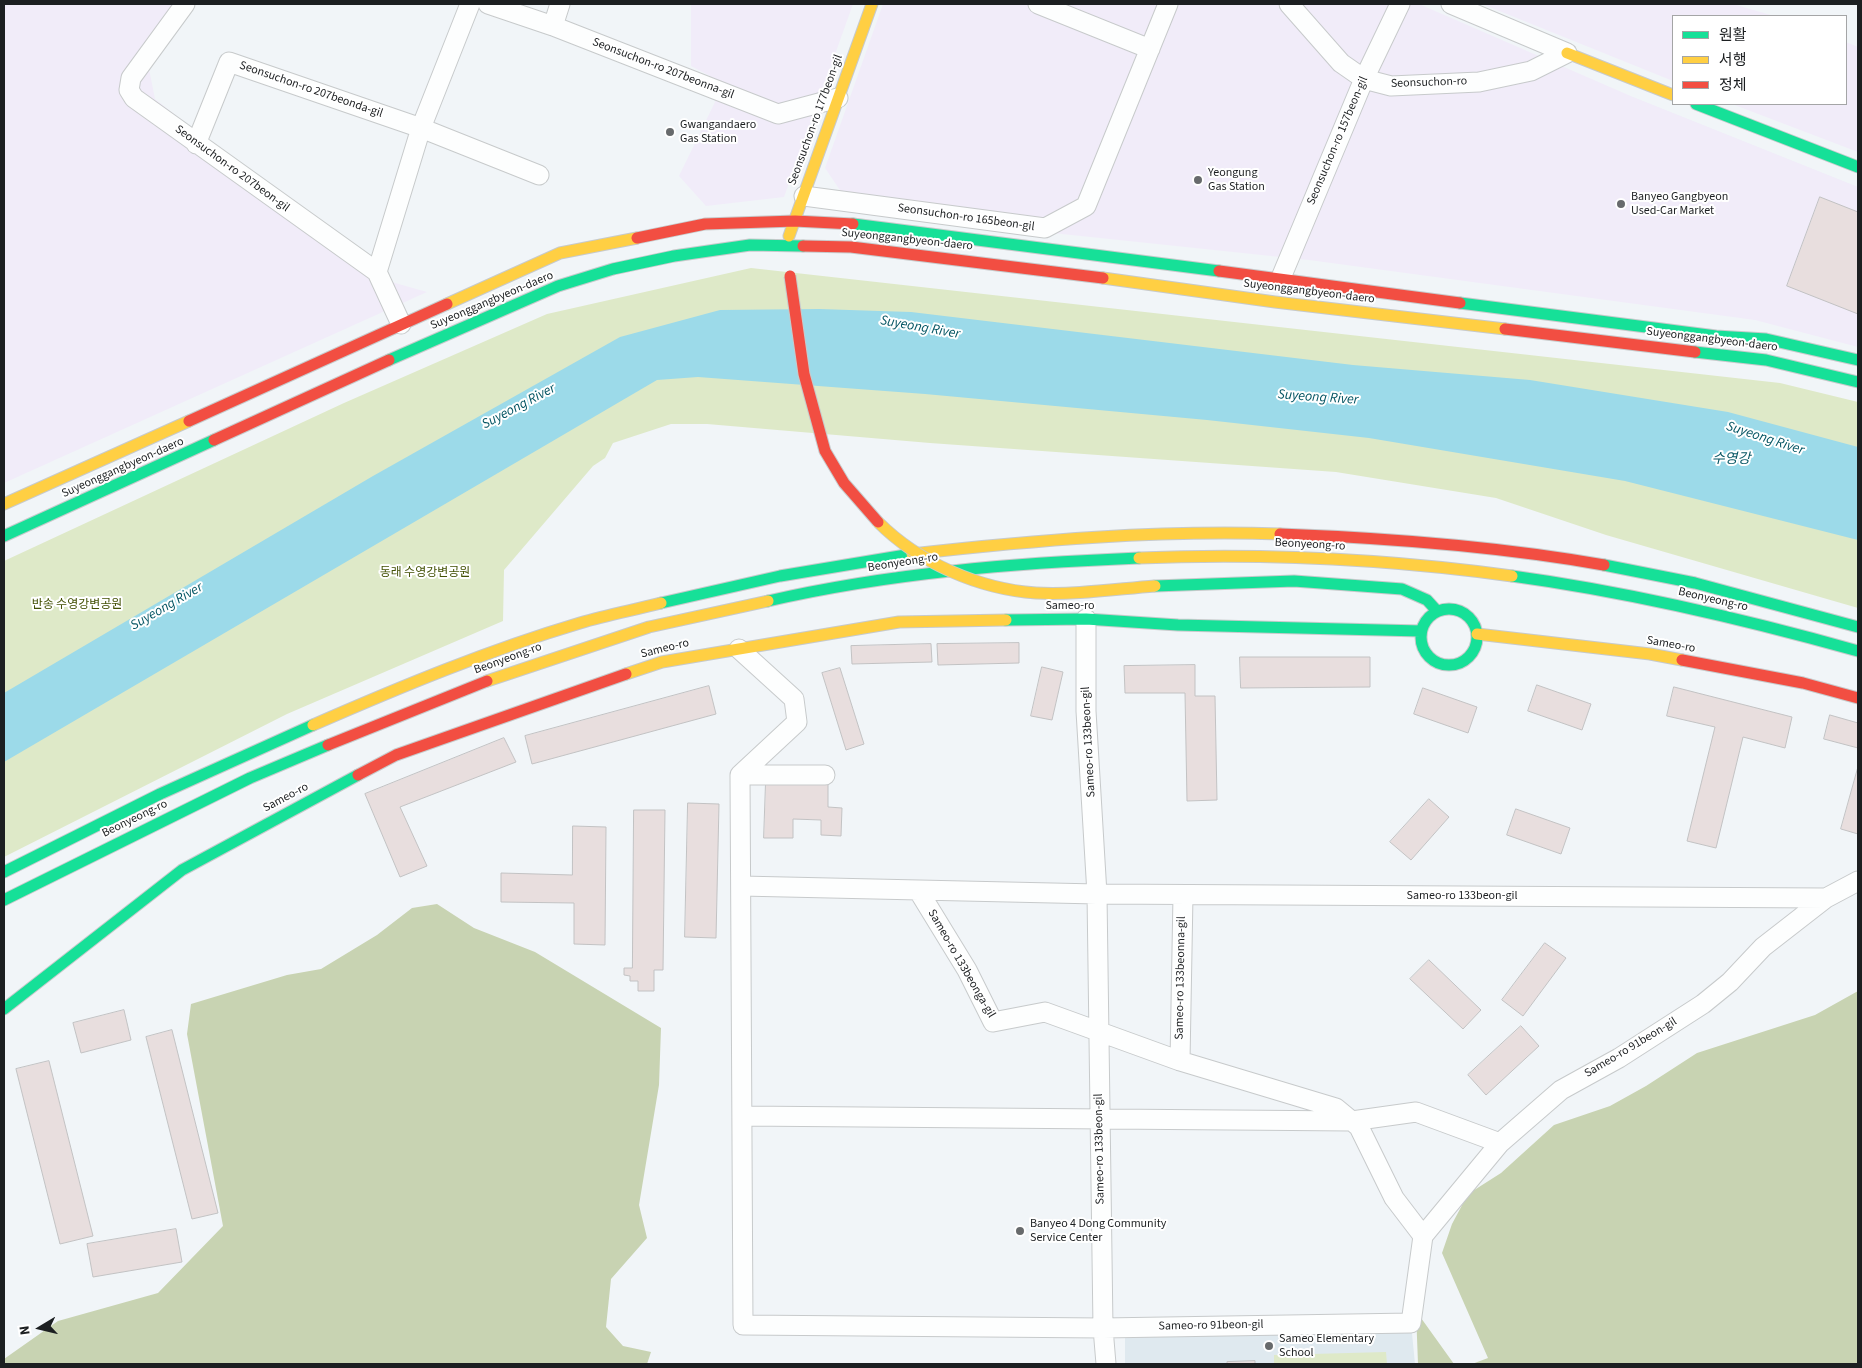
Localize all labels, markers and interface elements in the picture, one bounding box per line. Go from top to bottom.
legend [1672,15,1847,105]
text: 원활 [1719,25,1747,46]
street label: Seonsuchon-ro 207beonna-gil [590,35,736,103]
text: 서행 [1719,50,1747,71]
street label: Seonsuchon-ro 177beon-gil [786,53,846,187]
street label: Seonsuchon-ro 207beonda-gil [237,59,385,121]
street label: Seonsuchon-ro [1391,74,1467,92]
street label: Seonsuchon-ro 157beon-gil [1304,75,1372,207]
text: 정체 [1719,75,1747,96]
place label: Gwangandaero Gas Station [680,118,756,146]
street label: Seonsuchon-ro 207beon-gil [172,123,292,215]
marker: Gwangandaero Gas Station [664,126,676,138]
place label: Yeongung Gas Station [1208,166,1265,194]
marker: Yeongung Gas Station [1192,174,1204,186]
place label: Banyeo Gangbyeon Used-Car Market [1631,190,1728,218]
marker: Banyeo Gangbyeon Used-Car Market [1615,198,1627,210]
street label: Seonsuchon-ro 165beon-gil [897,201,1035,235]
street label: Suyeonggangbyeon-daero [841,226,973,254]
street label: Suyeonggangbyeon-daero [428,269,556,333]
street label: Suyeonggangbyeon-daero [1243,277,1375,307]
water label: Suyeong River [879,313,961,343]
street label: Suyeonggangbyeon-daero [1646,325,1778,355]
water label: Suyeong River [479,381,559,433]
water label: Suyeong River [1277,387,1359,409]
water label: Suyeong River [1724,419,1806,459]
street label: Suyeonggangbyeon-daero [60,435,186,501]
water label: 수영강 [1712,452,1750,468]
street label: Beonyeong-ro [1274,536,1346,554]
street label: Beonyeong-ro [867,550,939,576]
park label: 동래 수영강변공원 [380,566,470,580]
water label: Suyeong River [128,579,206,635]
street label: Beonyeong-ro [1677,585,1749,615]
park label: 반송 수영강변공원 [32,598,122,612]
street label: Sameo-ro [1045,599,1095,613]
street label: Sameo-ro [1646,634,1696,656]
street label: Sameo-ro [639,636,691,662]
street label: Beonyeong-ro [472,640,544,678]
street label: Sameo-ro 133beon-gil [1079,686,1099,798]
street label: Sameo-ro [261,780,311,816]
street label: Beonyeong-ro [100,797,170,841]
street label: Sameo-ro 133beon-gil [1407,889,1517,903]
street label: Sameo-ro 133beonga-gil [924,907,998,1021]
street label: Sameo-ro 133beonna-gil [1173,916,1189,1040]
street label: Sameo-ro 91beon-gil [1582,1015,1680,1081]
street label: Sameo-ro 133beon-gil [1092,1093,1108,1205]
place label: Banyeo 4 Dong Community Service Center [1030,1217,1166,1245]
marker: Banyeo 4 Dong Community Service Center [1014,1225,1026,1237]
north arrow [15,1303,65,1353]
street label: Sameo-ro 91beon-gil [1158,1318,1264,1334]
text: N [15,1324,36,1337]
place label: Sameo Elementary School [1279,1332,1374,1360]
marker: Sameo Elementary School [1263,1340,1275,1352]

